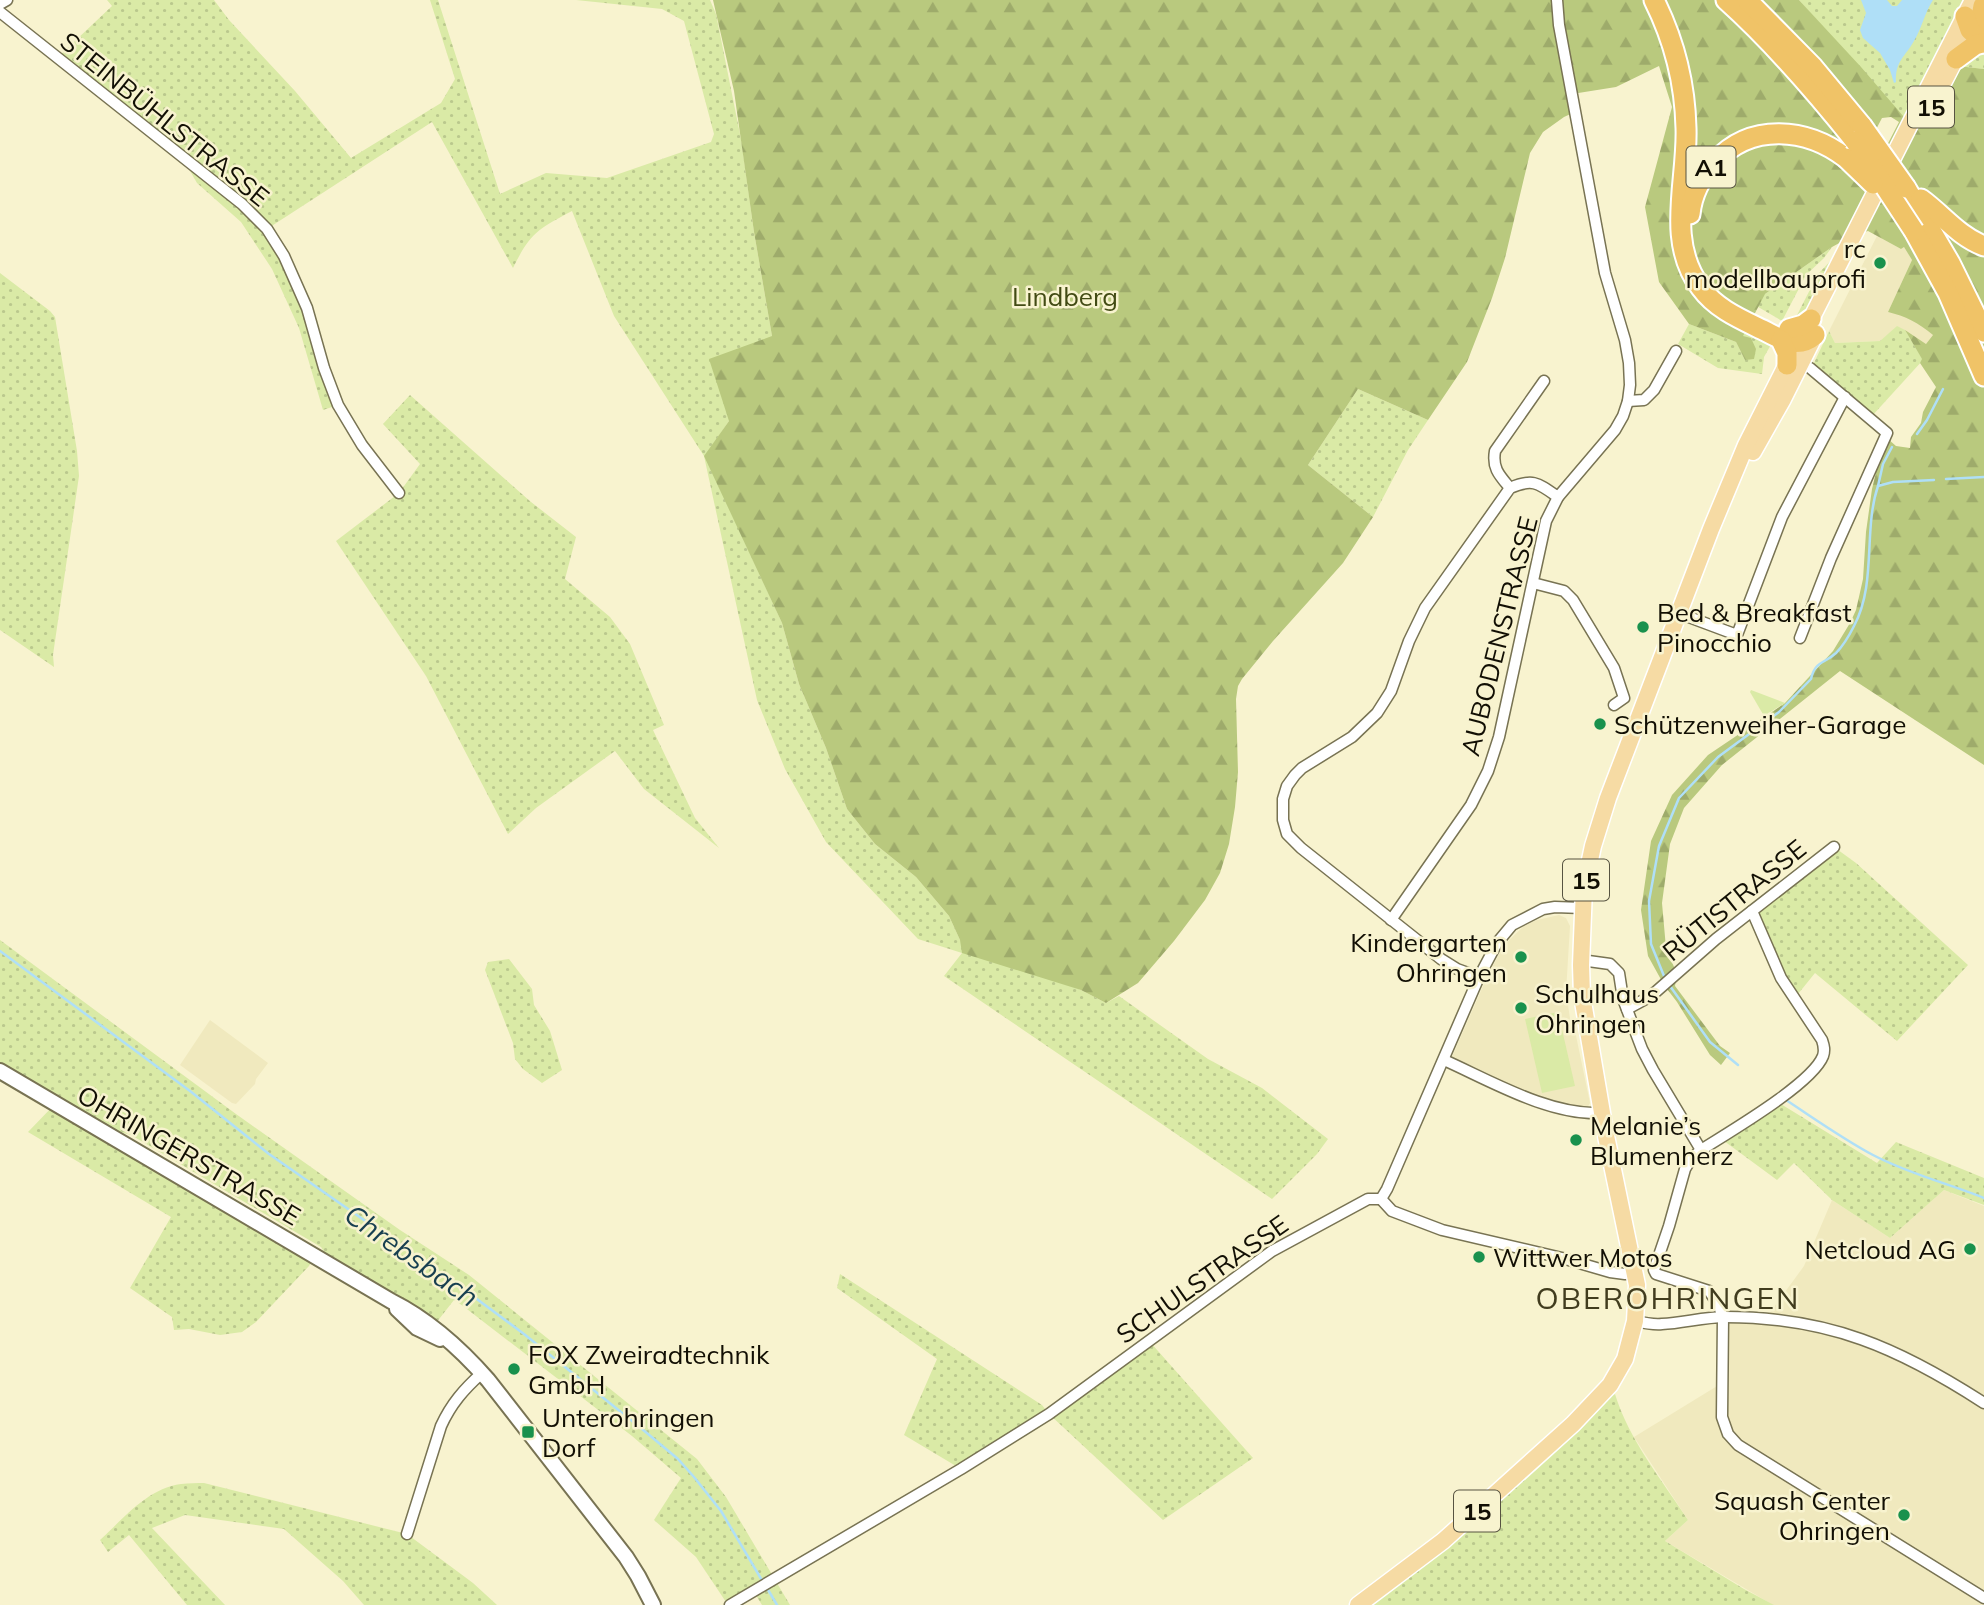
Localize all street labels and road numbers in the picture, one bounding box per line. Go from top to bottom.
street label: STEINBÜHLSTRASSE [54,25,276,213]
road number: 15 [1908,86,1954,128]
road number: A1 [1686,146,1736,188]
street label: AUBODENSTRASSE [1453,513,1545,759]
street label: RÜTISTRASSE [1656,832,1812,968]
road number: 15 [1563,860,1609,900]
street label: OHRINGERSTRASSE [72,1078,306,1232]
street label: SCHULSTRASSE [1110,1207,1294,1351]
road number: 15 [1454,1490,1500,1532]

